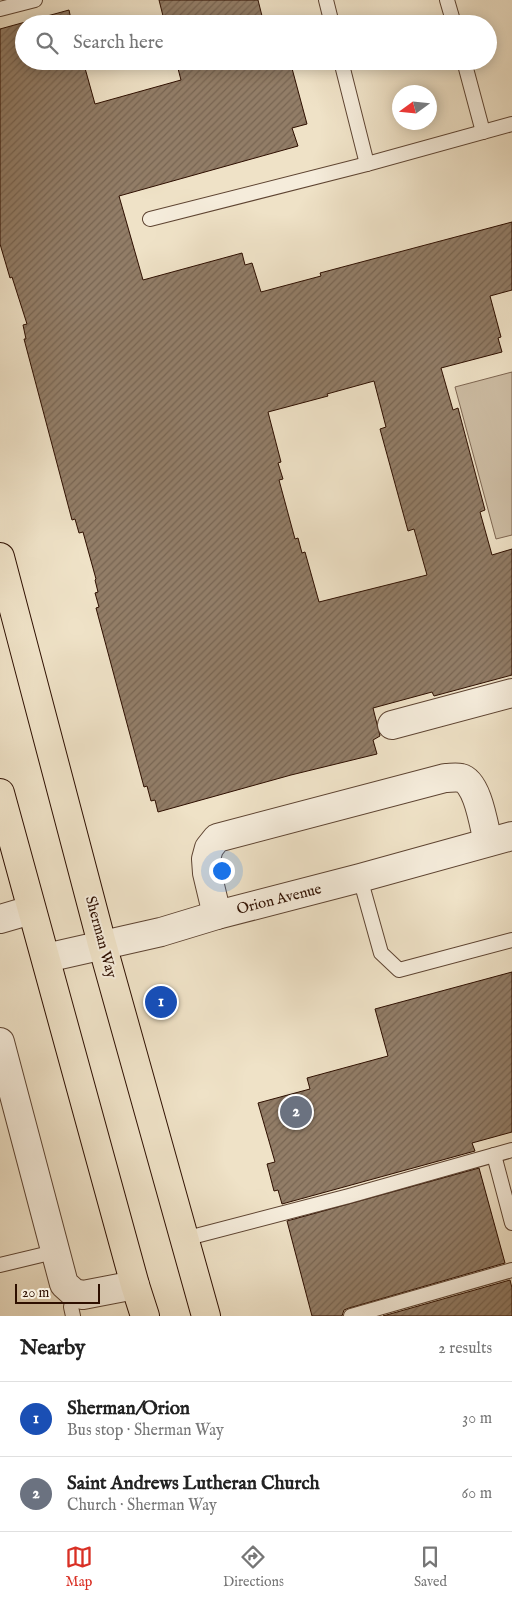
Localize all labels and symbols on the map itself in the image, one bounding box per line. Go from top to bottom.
north arrow [392,85,437,130]
your location [209,858,235,884]
street label: Orion Avenue [234,879,324,919]
street label: Sherman Way [81,894,121,981]
pin: 1 [145,983,177,1021]
pin: 2 [280,1093,312,1131]
scale bar [15,1281,100,1304]

